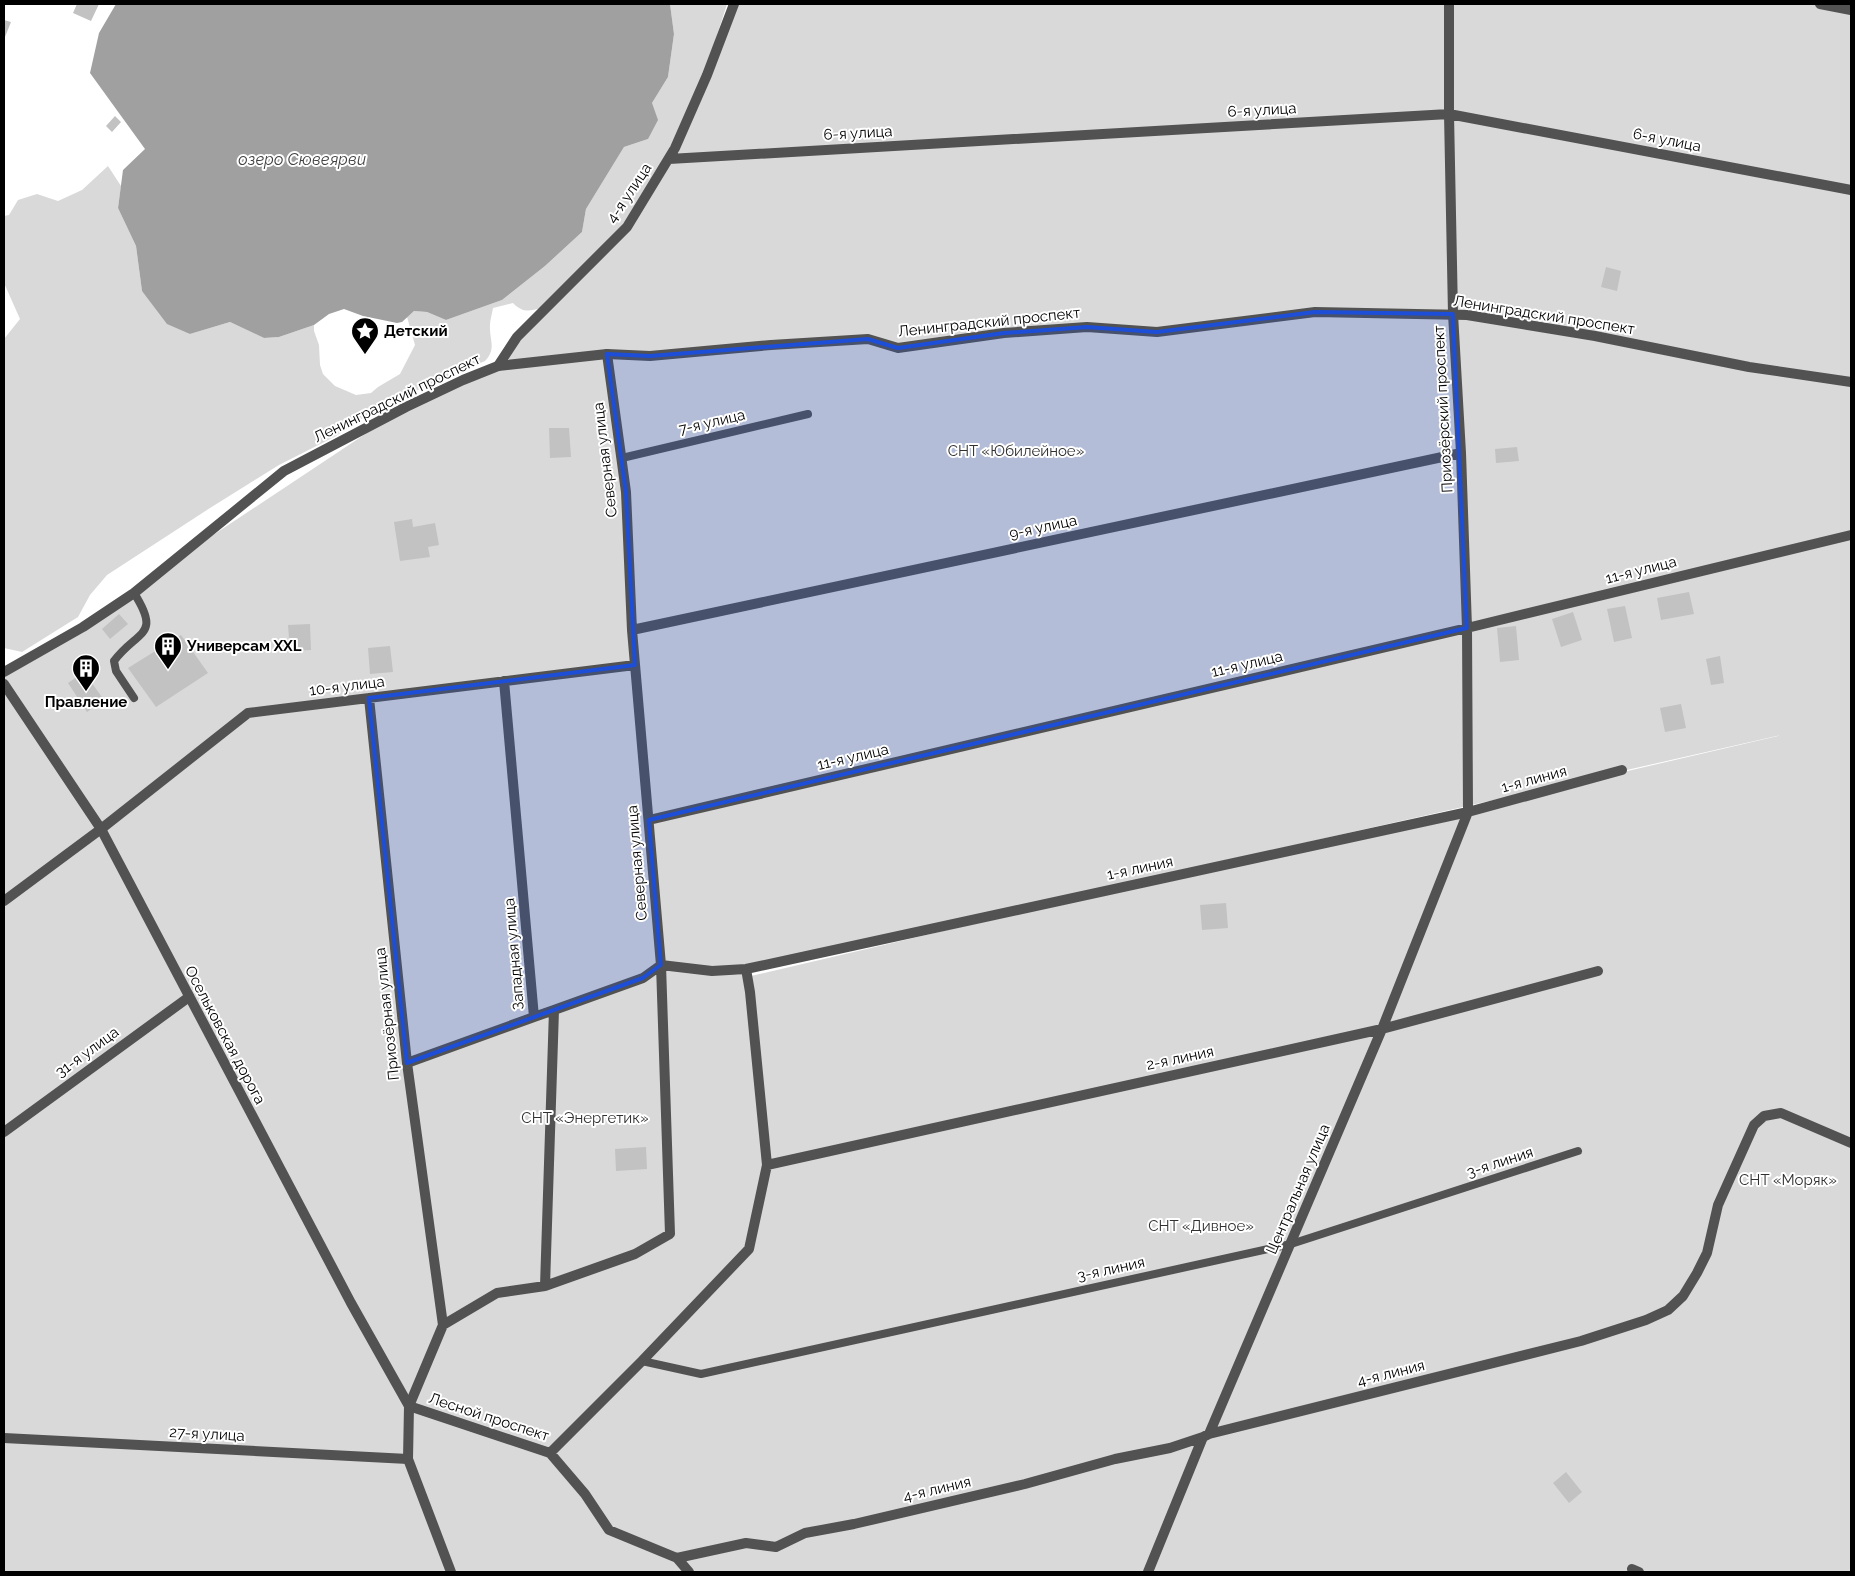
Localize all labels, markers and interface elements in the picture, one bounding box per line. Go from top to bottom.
street label: 6-я улица [1227,99,1297,121]
street label: 6-я улица [823,122,893,144]
street label: 6-я улица [1631,125,1703,155]
water label: озеро Сювеярви [238,150,366,169]
street label: 4-я улица [602,160,656,226]
street label: Ленинградский проспект [1452,292,1636,338]
street label: Ленинградский проспект [897,303,1081,341]
place icon: Детский [350,316,380,355]
place label: Детский [384,322,448,340]
street label: Приозёрский проспект [1430,325,1456,493]
street label: Ленинградский проспект [311,350,483,446]
street label: Северная улица [589,401,621,519]
street label: 7-я улица [677,406,747,438]
park label: СНТ «Юбилейное» [948,442,1084,460]
street label: 9-я улица [1008,511,1078,543]
street label: 11-я улица [1604,552,1678,588]
building icon: Универсам XXL [153,631,183,670]
place label: Универсам XXL [186,637,302,655]
street label: 11-я улица [1210,647,1284,681]
building icon: Правление [71,653,101,692]
street label: 10-я улица [308,672,386,700]
place label: Правление [45,693,127,711]
street label: 11-я улица [816,740,890,774]
street label: 1-я линия [1499,762,1569,796]
street label: Северная улица [623,805,651,921]
street label: 1-я линия [1105,852,1175,884]
street label: Западная улица [500,897,528,1011]
street label: Приозёрная улица [371,947,403,1081]
street label: Осельковская дорога [181,963,269,1107]
street label: 31-я улица [52,1023,122,1081]
street label: 2-я линия [1145,1042,1215,1074]
park label: СНТ «Энергетик» [521,1109,649,1127]
street label: Центральная улица [1262,1121,1334,1257]
street label: 3-я линия [1464,1143,1536,1181]
park label: СНТ «Моряк» [1739,1171,1837,1189]
park label: СНТ «Дивное» [1148,1217,1254,1235]
street label: 3-я линия [1075,1253,1147,1285]
street label: 4-я линия [1355,1356,1427,1390]
street label: Лесной проспект [427,1389,551,1445]
street label: 27-я улица [169,1423,245,1445]
street label: 4-я линия [901,1472,973,1506]

